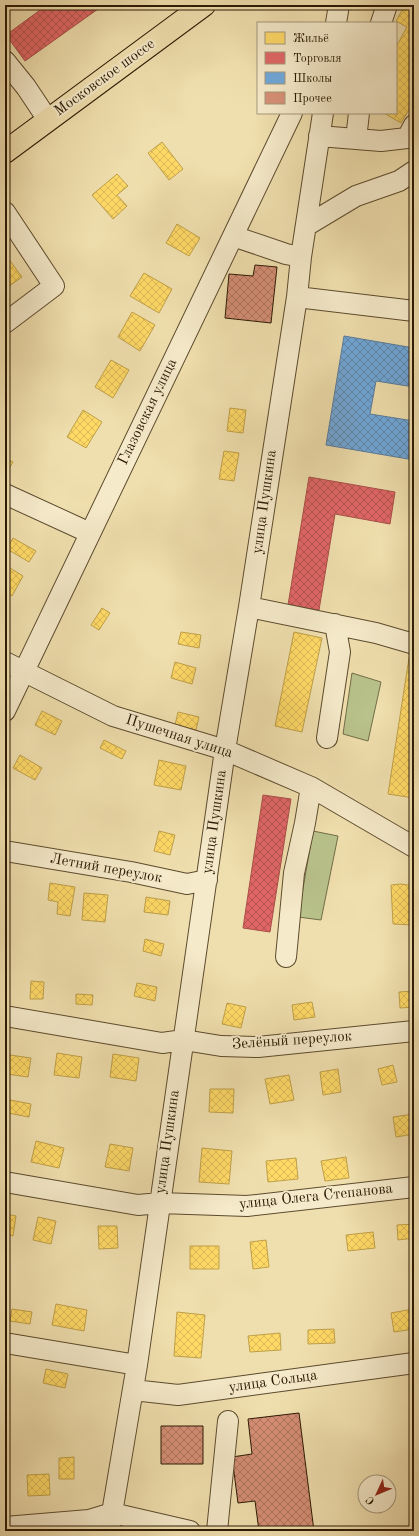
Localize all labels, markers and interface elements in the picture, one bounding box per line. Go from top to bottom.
legend [257,22,397,114]
text: Жильё [293,33,329,45]
street label: Московское шоссе [52,37,158,119]
text: Торговля [293,53,342,65]
text: Школы [293,73,332,85]
text: Прочее [293,93,332,105]
street label: Глазовская улица [116,356,180,468]
street label: улица Пушкина [250,448,280,555]
street label: Пушечная улица [124,713,235,762]
street label: улица Пушкина [200,768,230,875]
street label: Летний переулок [49,852,164,886]
street label: Зелёный переулок [231,1029,353,1053]
street label: улица Пушкина [153,1088,183,1195]
street label: улица Олега Степанова [238,1181,394,1213]
street label: улица Сольца [228,1368,319,1396]
north arrow [357,1474,397,1514]
text: С [364,1493,377,1506]

